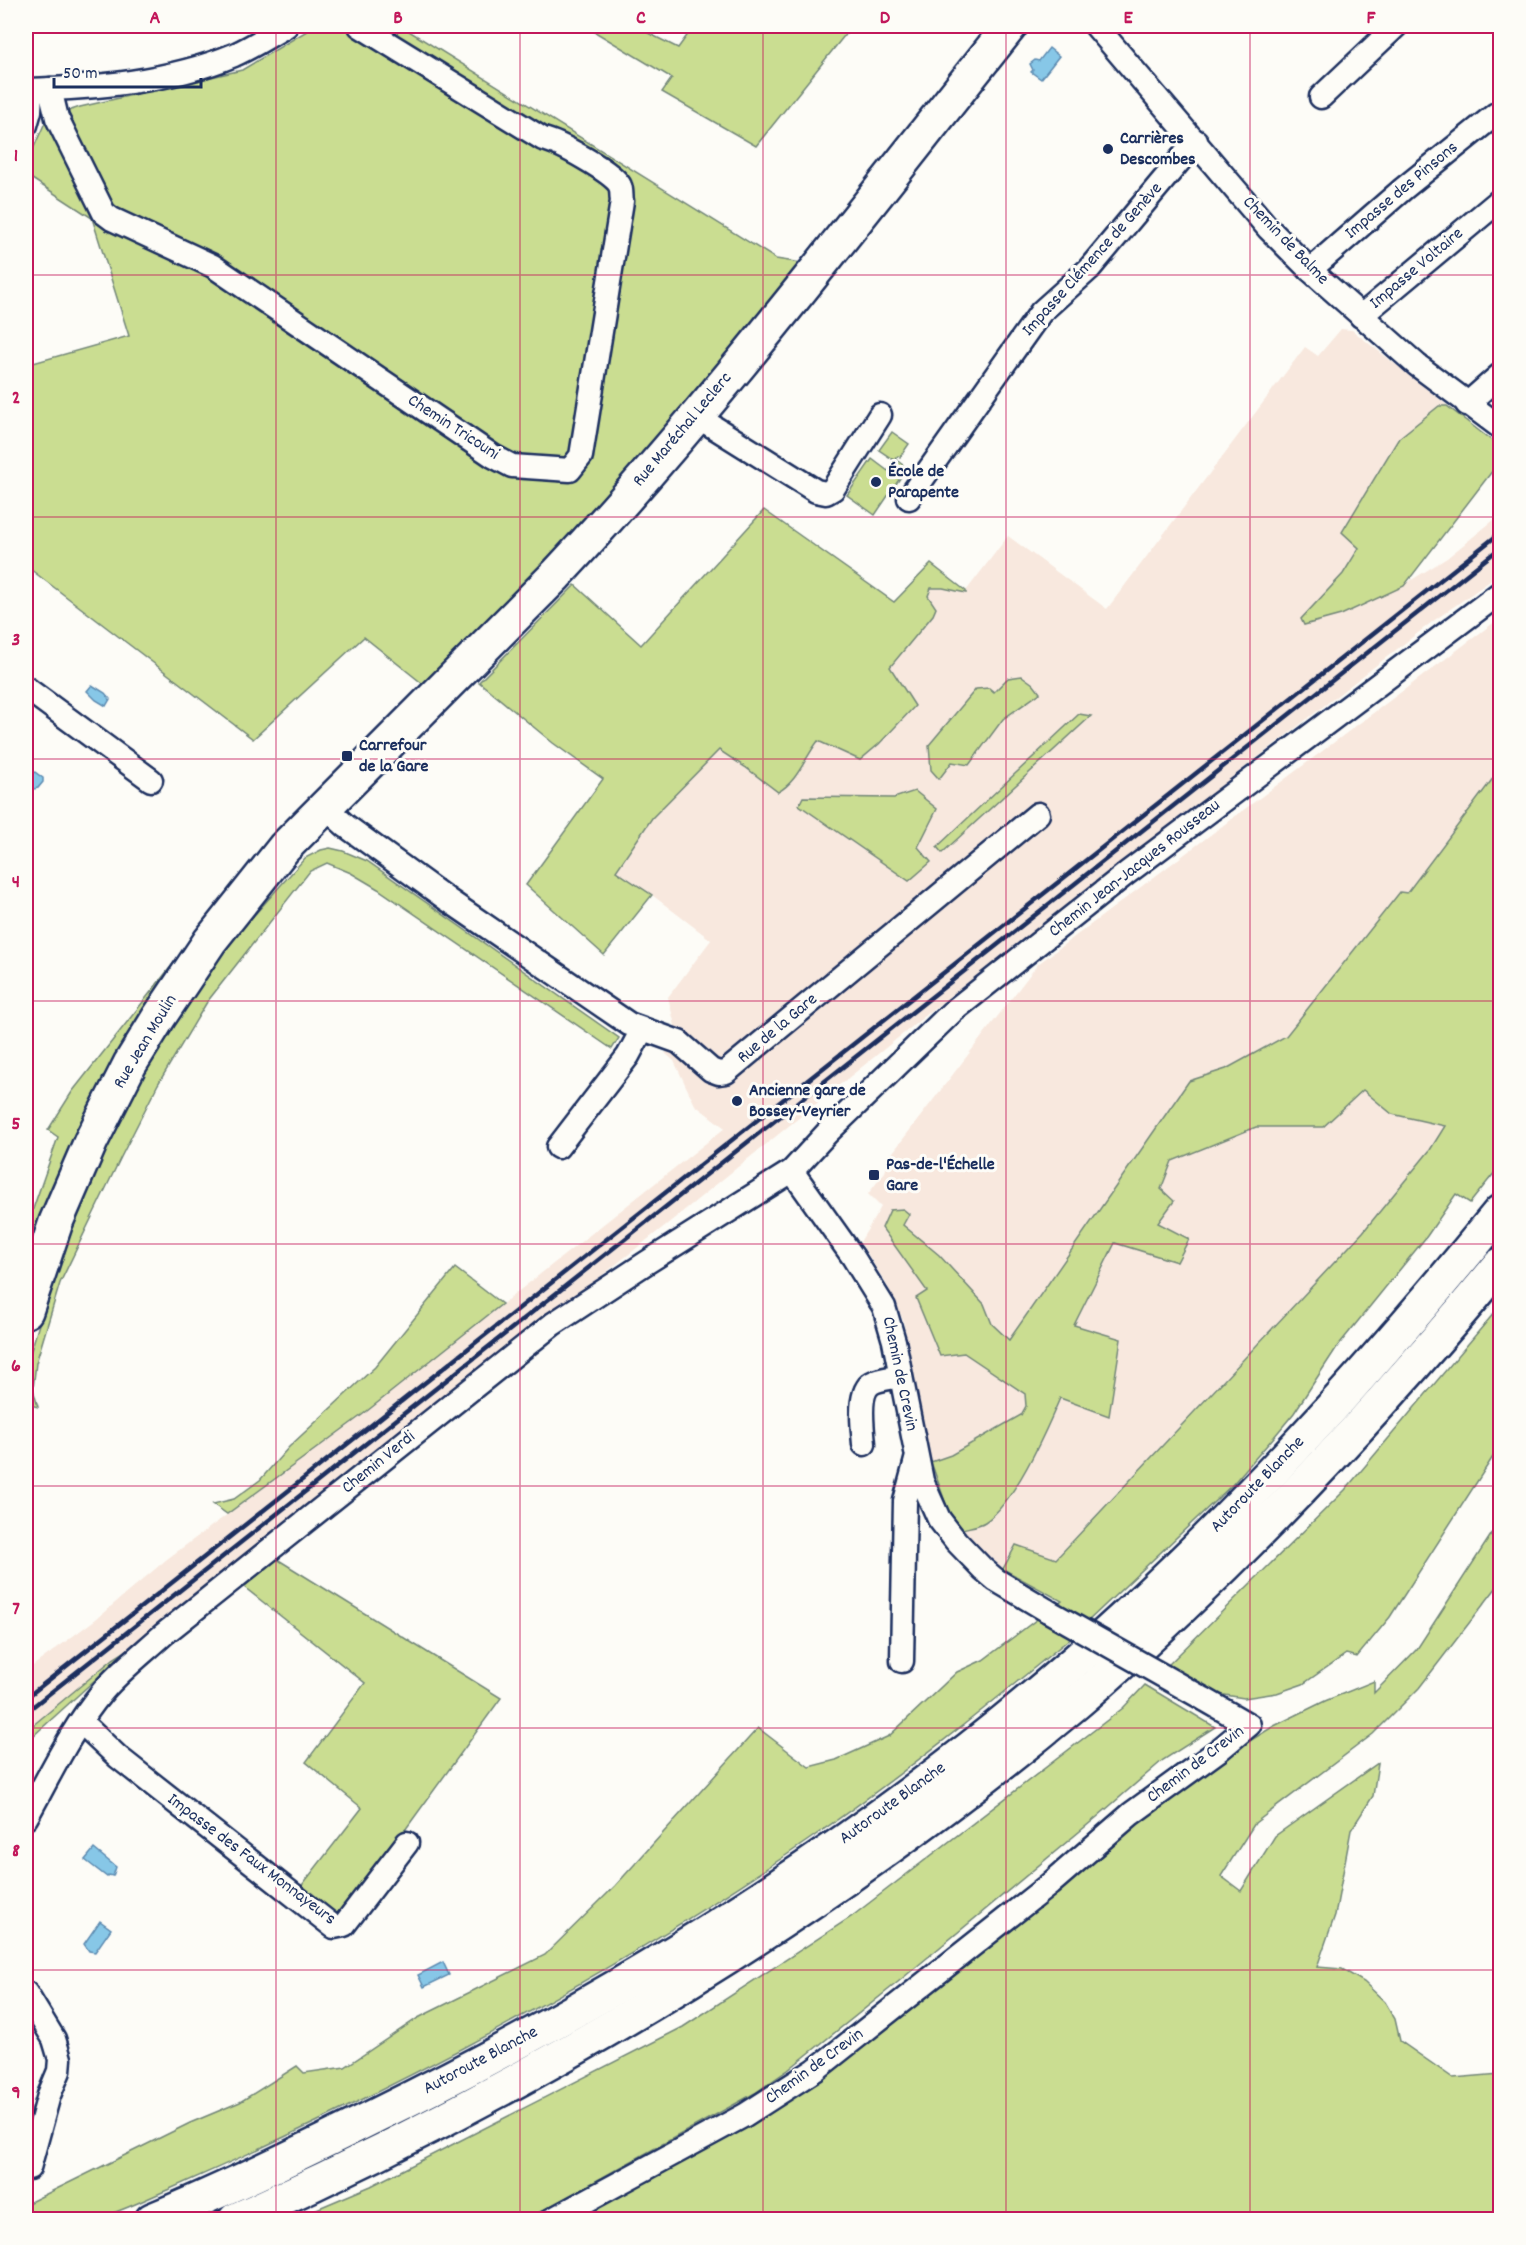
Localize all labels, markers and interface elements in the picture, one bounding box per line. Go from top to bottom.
text: A [150,5,161,33]
text: B [393,5,403,33]
text: C [636,5,646,33]
text: D [880,5,891,33]
text: E [1123,5,1133,33]
text: F [1367,5,1377,33]
scale bar [54,51,201,89]
text: 50 m [63,62,98,87]
place label: Carrières Descombes [1120,127,1196,173]
street label: Impasse des Pinsons [1340,136,1464,246]
marker: Carrières Descombes [1101,142,1115,156]
text: 1 [14,143,18,171]
street label: Impasse Clémence de Genève [1017,177,1169,343]
street label: Chemin de Balme [1236,191,1334,291]
street label: Impasse Voltaire [1365,222,1469,316]
street label: Rue Maréchal Leclerc [627,367,739,493]
text: 2 [12,385,20,413]
street label: Chemin Tricouni [402,389,504,467]
place label: École de Parapente [888,460,959,506]
marker: École de Parapente [869,475,883,489]
text: 3 [12,627,20,655]
place label: Carrefour de la Gare [359,734,429,780]
marker: Carrefour de la Gare [340,749,354,763]
street label: Chemin Jean-Jacques Rousseau [1044,794,1226,944]
text: 4 [12,869,20,897]
street label: Rue de la Gare [732,988,824,1070]
street label: Rue Jean Moulin [108,990,184,1094]
place label: Ancienne gare de Bossey-Veyrier [749,1079,866,1125]
marker: Ancienne gare de Bossey-Veyrier [730,1094,744,1108]
text: 5 [11,1111,21,1139]
place label: Pas-de-l'Échelle Gare [886,1153,995,1199]
marker: Pas-de-l'Échelle Gare [867,1168,881,1182]
street label: Chemin de Crevin [875,1315,923,1433]
text: 6 [11,1353,21,1381]
street label: Chemin Verdi [337,1426,421,1500]
street label: Autoroute Blanche [1205,1431,1311,1539]
text: 7 [12,1596,20,1624]
street label: Chemin de Crevin [1142,1720,1250,1810]
street label: Autoroute Blanche [835,1757,952,1851]
street label: Impasse des Faux Monnayeurs [161,1788,341,1932]
text: 8 [12,1838,20,1866]
street label: Autoroute Blanche [419,2020,543,2102]
street label: Chemin de Crevin [761,2023,869,2111]
text: 9 [11,2080,21,2108]

